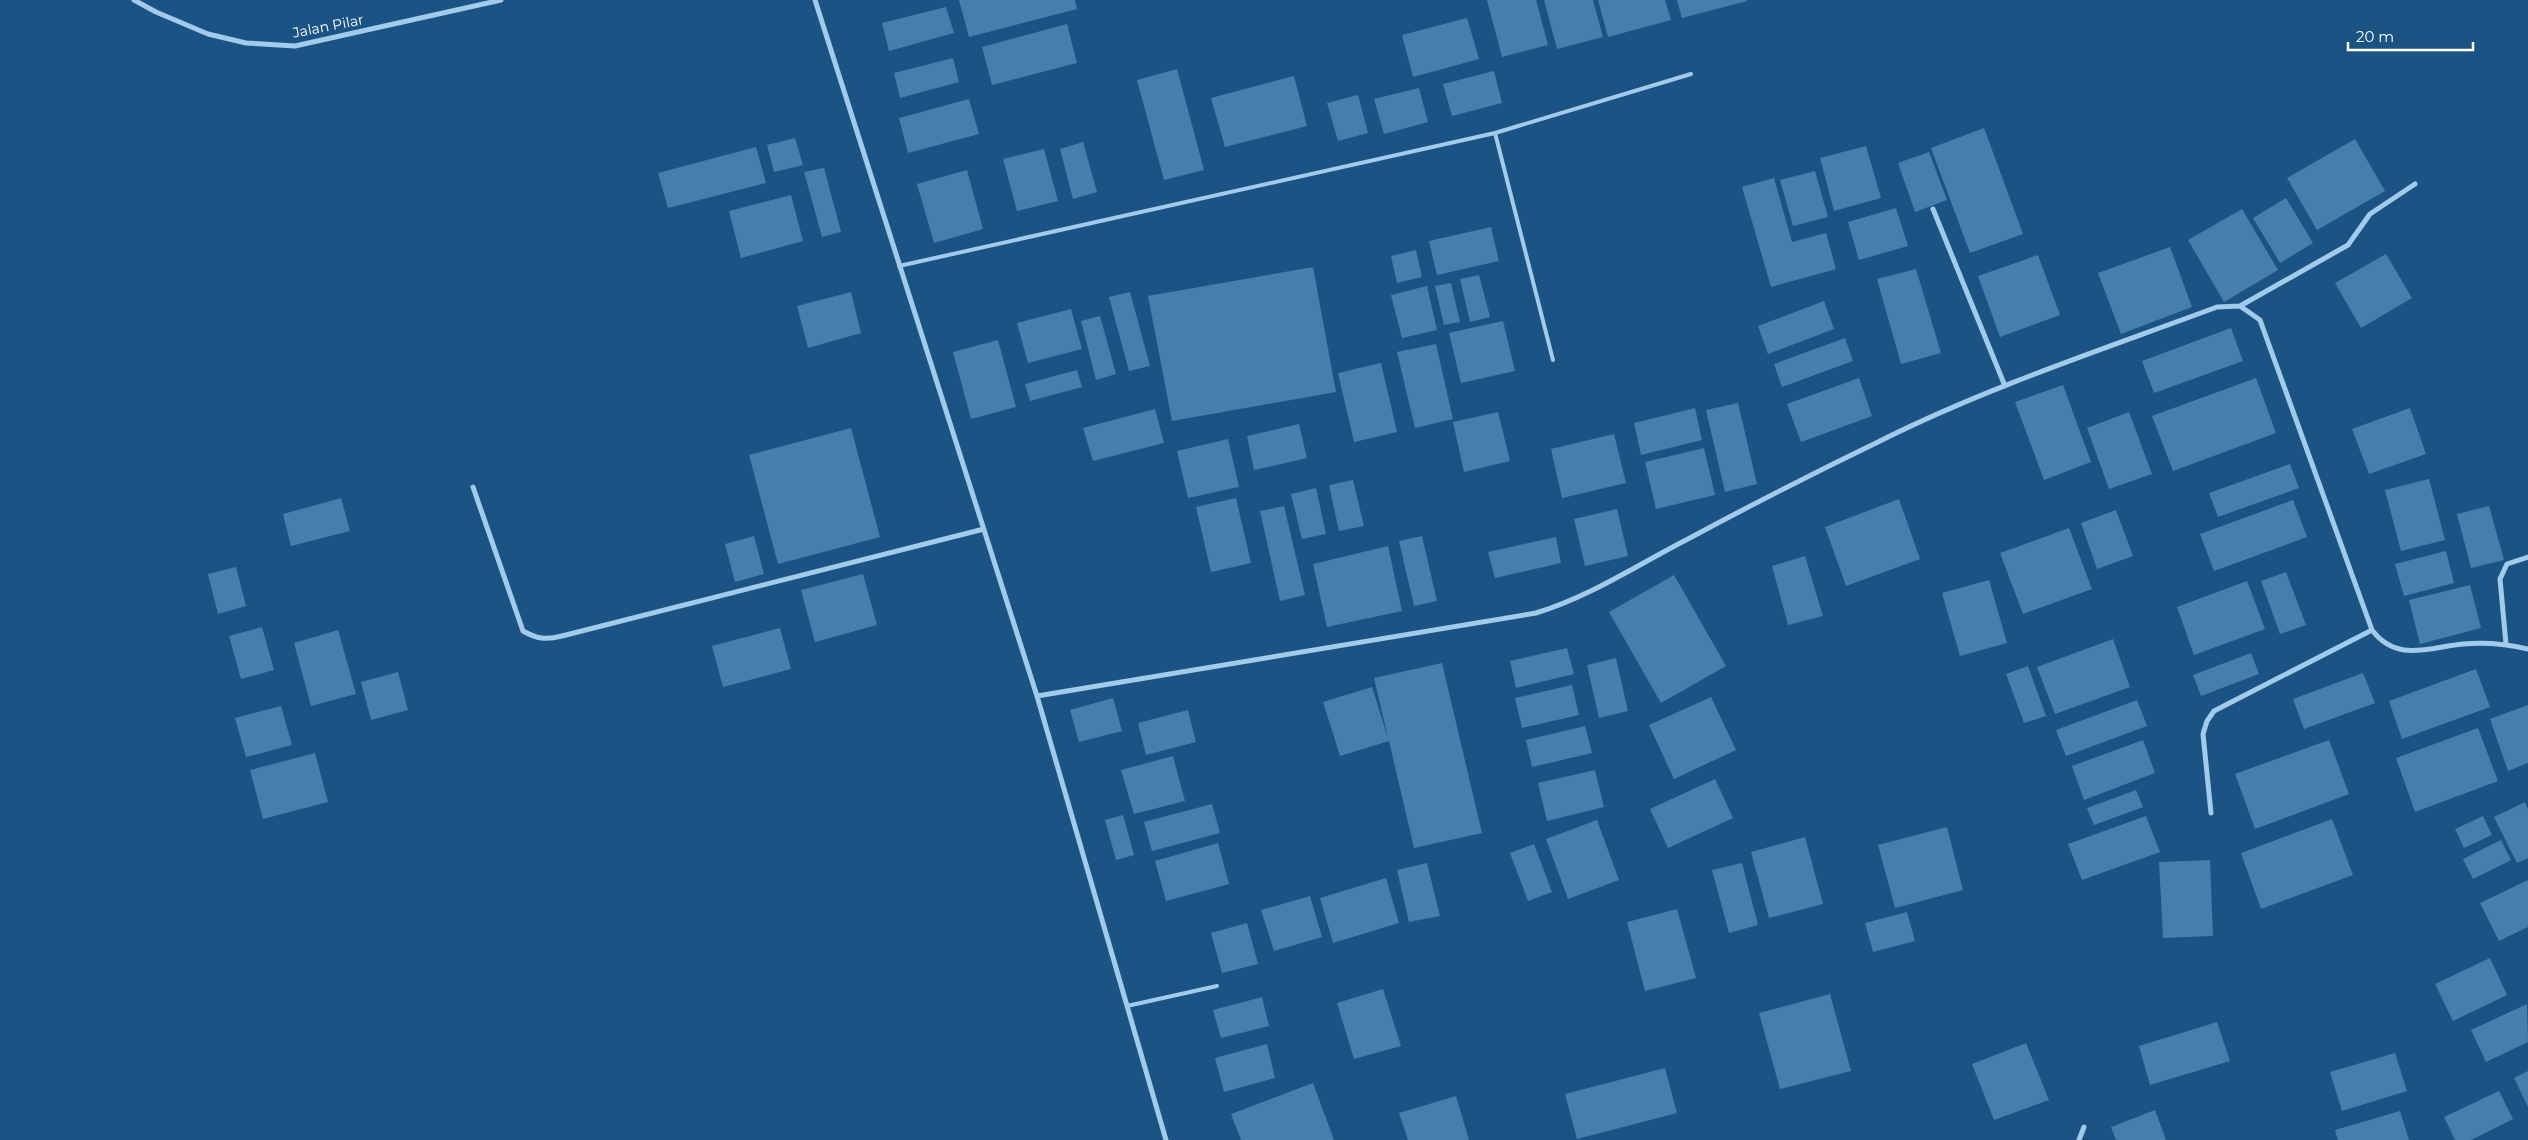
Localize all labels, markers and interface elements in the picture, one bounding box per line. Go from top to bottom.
street label: Jalan Pilar [290,10,365,42]
scale bar [2348,20,2473,52]
text: 20 m [2356,27,2394,46]

